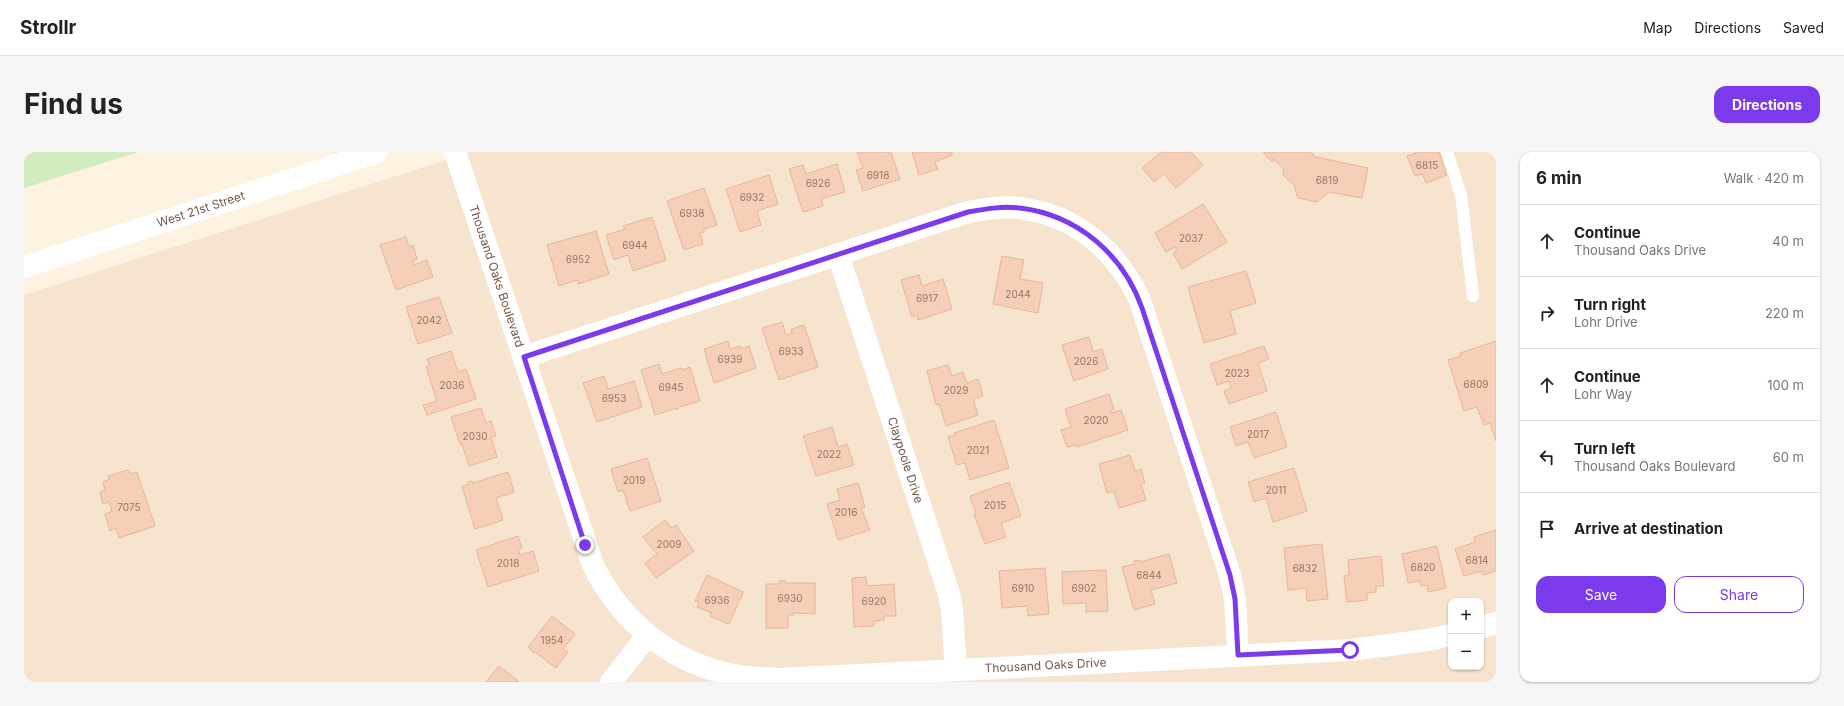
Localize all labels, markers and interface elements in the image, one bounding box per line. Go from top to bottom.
text: Strollr [20,16,76,39]
text: Map [1643,19,1672,36]
text: Directions [1694,19,1761,36]
text: Saved [1783,19,1824,36]
button: Directions [1714,86,1820,123]
text: Find us [24,87,123,121]
house number: 6815 [1416,159,1438,171]
text: 6 min [1536,168,1582,188]
house number: 6918 [867,169,889,181]
text: Walk · 420 m [1724,170,1804,186]
house number: 6819 [1316,174,1338,186]
house number: 6926 [806,177,830,189]
street label: West 21st Street [155,188,247,230]
house number: 6932 [740,191,764,203]
street label: Thousand Oaks Boulevard [466,203,528,349]
house number: 6938 [680,207,704,219]
text: Continue [1574,223,1641,242]
icon: ahead [1536,230,1558,252]
house number: 2037 [1179,232,1203,244]
text: 40 m [1772,233,1804,249]
house number: 6944 [622,239,648,251]
text: Thousand Oaks Drive [1574,242,1706,258]
house number: 6952 [566,253,590,265]
house number: 2044 [1005,288,1031,300]
house number: 6917 [916,292,938,304]
text: Turn right [1574,295,1646,314]
icon: right [1536,302,1558,324]
text: 220 m [1765,305,1804,321]
house number: 2042 [417,314,441,326]
text: Lohr Drive [1574,314,1638,330]
house number: 6933 [779,345,803,357]
house number: 6939 [718,353,742,365]
house number: 2026 [1074,355,1098,367]
house number: 2023 [1225,367,1249,379]
text: Continue [1574,367,1641,386]
icon: ahead [1536,374,1558,396]
text: 100 m [1767,377,1804,393]
house number: 6809 [1464,378,1488,390]
house number: 2036 [440,379,464,391]
house number: 6945 [659,381,683,393]
house number: 2029 [944,384,968,396]
text: Lohr Way [1574,386,1632,402]
house number: 6953 [602,392,626,404]
house number: 2020 [1084,414,1108,426]
street label: Claypoole Drive [885,415,927,505]
house number: 2017 [1247,428,1269,440]
house number: 2030 [463,430,487,442]
text: Turn left [1574,439,1635,458]
house number: 2021 [967,444,989,456]
icon: left [1536,446,1558,468]
house number: 2022 [817,448,841,460]
text: 60 m [1773,449,1804,465]
text: Thousand Oaks Boulevard [1574,458,1736,474]
house number: 2019 [623,474,645,486]
house number: 2011 [1266,484,1286,496]
house number: 2015 [984,499,1006,511]
house number: 7075 [117,501,141,513]
house number: 2016 [835,506,857,518]
icon: arrive [1536,518,1558,540]
text: Arrive at destination [1574,519,1723,538]
route end [576,536,594,554]
house number: 2009 [657,538,681,550]
house number: 6814 [1466,554,1488,566]
house number: 2018 [497,557,519,569]
house number: 6820 [1411,561,1435,573]
house number: 6832 [1293,562,1317,574]
house number: 6844 [1136,569,1162,581]
button: Save [1536,576,1666,613]
button: Share [1674,576,1804,613]
house number: 6910 [1012,582,1034,594]
house number: 6902 [1072,582,1096,594]
house number: 6930 [778,592,802,604]
house number: 6936 [705,594,729,606]
house number: 6920 [862,595,886,607]
map controls [1448,598,1484,670]
button: + [1448,598,1484,634]
house number: 1954 [541,634,563,646]
button: − [1448,634,1484,670]
route start [1341,641,1359,659]
street label: Thousand Oaks Drive [984,654,1107,676]

